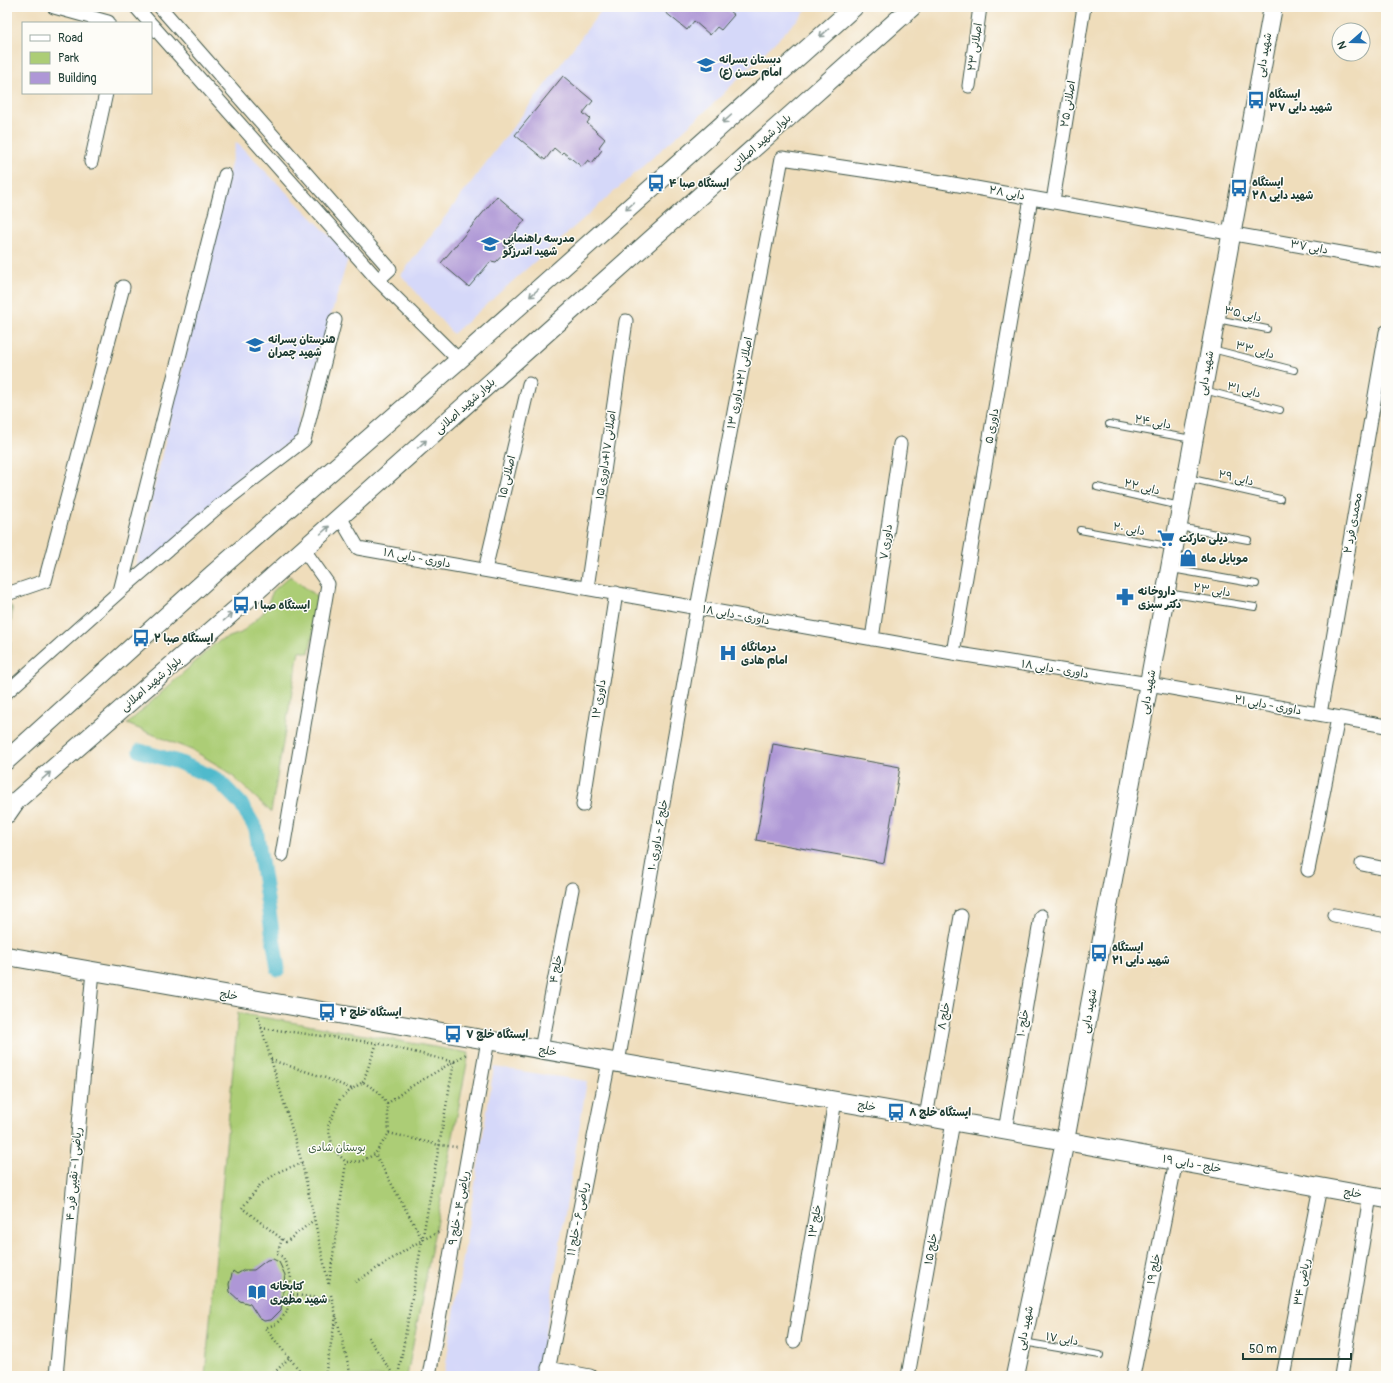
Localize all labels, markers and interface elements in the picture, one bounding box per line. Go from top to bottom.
legend [22,22,152,94]
street label: اصلانی ۲۳ [965,22,986,72]
north arrow [1331,22,1371,62]
one-way arrow [819,28,830,37]
text: Road [58,31,83,46]
street label: شهید دایی [1254,32,1275,78]
text: N [1335,39,1349,51]
text: Park [58,51,79,66]
place label: دبستان پسرانه امام حسن (ع) [719,53,782,81]
school or university icon: دبستان پسرانه امام حسن (ع) [696,55,716,75]
text: Building [58,71,97,86]
street label: اصلانی ۲۵ [1058,80,1079,128]
place label: ایستگاه شهید دایی ۳۷ [1269,87,1332,115]
bus stop icon: ایستگاه شهید دایی ۳۷ [1246,90,1266,110]
street label: بلوار شهید اصلانی [728,111,795,173]
one-way arrow [722,114,732,124]
bus stop icon: ایستگاه صبا ۴ [646,173,666,193]
place label: ایستگاه شهید دایی ۲۸ [1252,175,1313,203]
place label: ایستگاه صبا ۴ [669,176,729,190]
bus stop icon: ایستگاه شهید دایی ۲۸ [1229,178,1249,198]
street label: دایی ۲۸ [988,183,1026,204]
one-way arrow [625,201,635,210]
place label: مدرسه راهنمایی شهید اندرزگو [502,232,575,259]
school or university icon: مدرسه راهنمایی شهید اندرزگو [480,234,500,254]
street label: دایی ۳۷ [1289,237,1329,258]
one-way arrow [528,288,539,297]
street label: دایی ۳۵ [1223,304,1263,325]
place label: هنرستان پسرانه شهید چمران [268,333,336,360]
school or university icon: هنرستان پسرانه شهید چمران [245,335,265,355]
street label: اصلانی ۲۱+ داوری ۱۳ [725,336,756,430]
street label: دایی ۳۳ [1234,339,1276,362]
street label: شهید دایی [1196,350,1217,396]
street label: بلوار شهید اصلانی [432,375,499,437]
street label: دایی ۳۱ [1226,380,1262,401]
street label: داوری ۵ [983,407,1001,445]
street label: اصلانی ۱۷+داوری ۱۵ [593,410,620,501]
street label: دایی ۲۴ [1134,412,1172,433]
one-way arrow [417,439,427,449]
street label: اصلانی ۱۵ [496,454,519,500]
street label: دایی ۲۹ [1217,468,1255,489]
street label: دایی ۲۲ [1123,477,1161,498]
street label: محمدی فرد ۲ [1341,492,1365,554]
street label: دایی ۲۰ [1112,520,1146,539]
street label: داوری ۷ [877,523,895,561]
one-way arrow [320,526,330,535]
supermarket icon: دیلی مارکت [1156,528,1176,548]
place label: دیلی مارکت [1179,532,1228,546]
street label: داوری - دایی ۱۸ [382,546,452,571]
shop icon: موبایل ماه [1178,548,1198,568]
place label: موبایل ماه [1201,552,1248,566]
street label: دایی ۲۳ [1192,581,1232,600]
place label: داروخانه دکتر سبزی [1138,585,1181,611]
pharmacy icon: داروخانه دکتر سبزی [1115,587,1135,607]
bus stop icon: ایستگاه صبا ۱ [231,595,251,615]
place label: ایستگاه صبا ۱ [254,598,310,612]
street label: داوری - دایی ۱۸ [701,603,771,628]
one-way arrow [223,612,233,621]
bus stop icon: ایستگاه صبا ۲ [131,628,151,648]
place label: ایستگاه صبا ۲ [154,631,214,645]
place label: درمانگاه امام هادی [741,640,788,669]
hospital icon: درمانگاه امام هادی [718,643,738,663]
street label: بلوار شهید اصلانی [118,654,185,715]
street label: داوری - دایی ۱۸ [1020,657,1090,682]
street label: شهید دایی [1138,669,1159,715]
street label: داوری ۱۲ [589,678,609,720]
street label: داوری - دایی ۲۱ [1233,693,1303,718]
one-way arrow [40,771,51,780]
street label: خلج ۶ - داوری ۱۰ [645,798,672,872]
place label: ایستگاه شهید دایی ۲۱ [1112,940,1170,968]
bus stop icon: ایستگاه شهید دایی ۲۱ [1089,943,1109,963]
street label: خلج ۴ [547,954,566,984]
street label: خلج [219,987,239,1004]
street label: شهید دایی [1079,988,1100,1034]
street label: خلج ۸ [935,1001,954,1031]
bus stop icon: ایستگاه خلچ ۲ [317,1002,337,1022]
place label: ایستگاه خلچ ۲ [340,1005,402,1019]
street label: خلج ۱۰ [1014,1008,1033,1038]
bus stop icon: ایستگاه خلج ۷ [443,1024,463,1044]
place label: ایستگاه خلج ۷ [466,1027,528,1041]
street label: خلج [538,1043,558,1060]
street label: خلج [857,1098,877,1115]
bus stop icon: ایستگاه خلچ ۸ [886,1102,906,1122]
place label: ایستگاه خلچ ۸ [909,1105,971,1119]
street label: ریاضی ۱ - نقیبی فرد ۴ [63,1127,86,1221]
park label: بوستان شادی [308,1141,366,1155]
street label: خلج - دایی ۱۹ [1161,1152,1222,1177]
street label: ریاضی ۴ - خلج ۹ [446,1170,473,1246]
street label: ریاضی ۶ - خلج ۱۱ [564,1181,593,1257]
street label: خلج [1343,1185,1363,1202]
street label: خلج ۱۳ [806,1204,825,1239]
street label: خلج ۱۵ [922,1232,941,1266]
street label: خلج ۱۹ [1145,1252,1164,1286]
street label: ریاضی ۳۴ [1291,1257,1314,1307]
place label: کتابخانه شهید مطهری [270,1280,327,1306]
library icon: کتابخانه شهید مطهری [247,1282,267,1302]
street label: شهید دایی [1014,1305,1037,1352]
street label: دایی ۱۷ [1045,1330,1079,1349]
scale bar [1243,1335,1351,1361]
text: 50 m [1249,1342,1277,1357]

